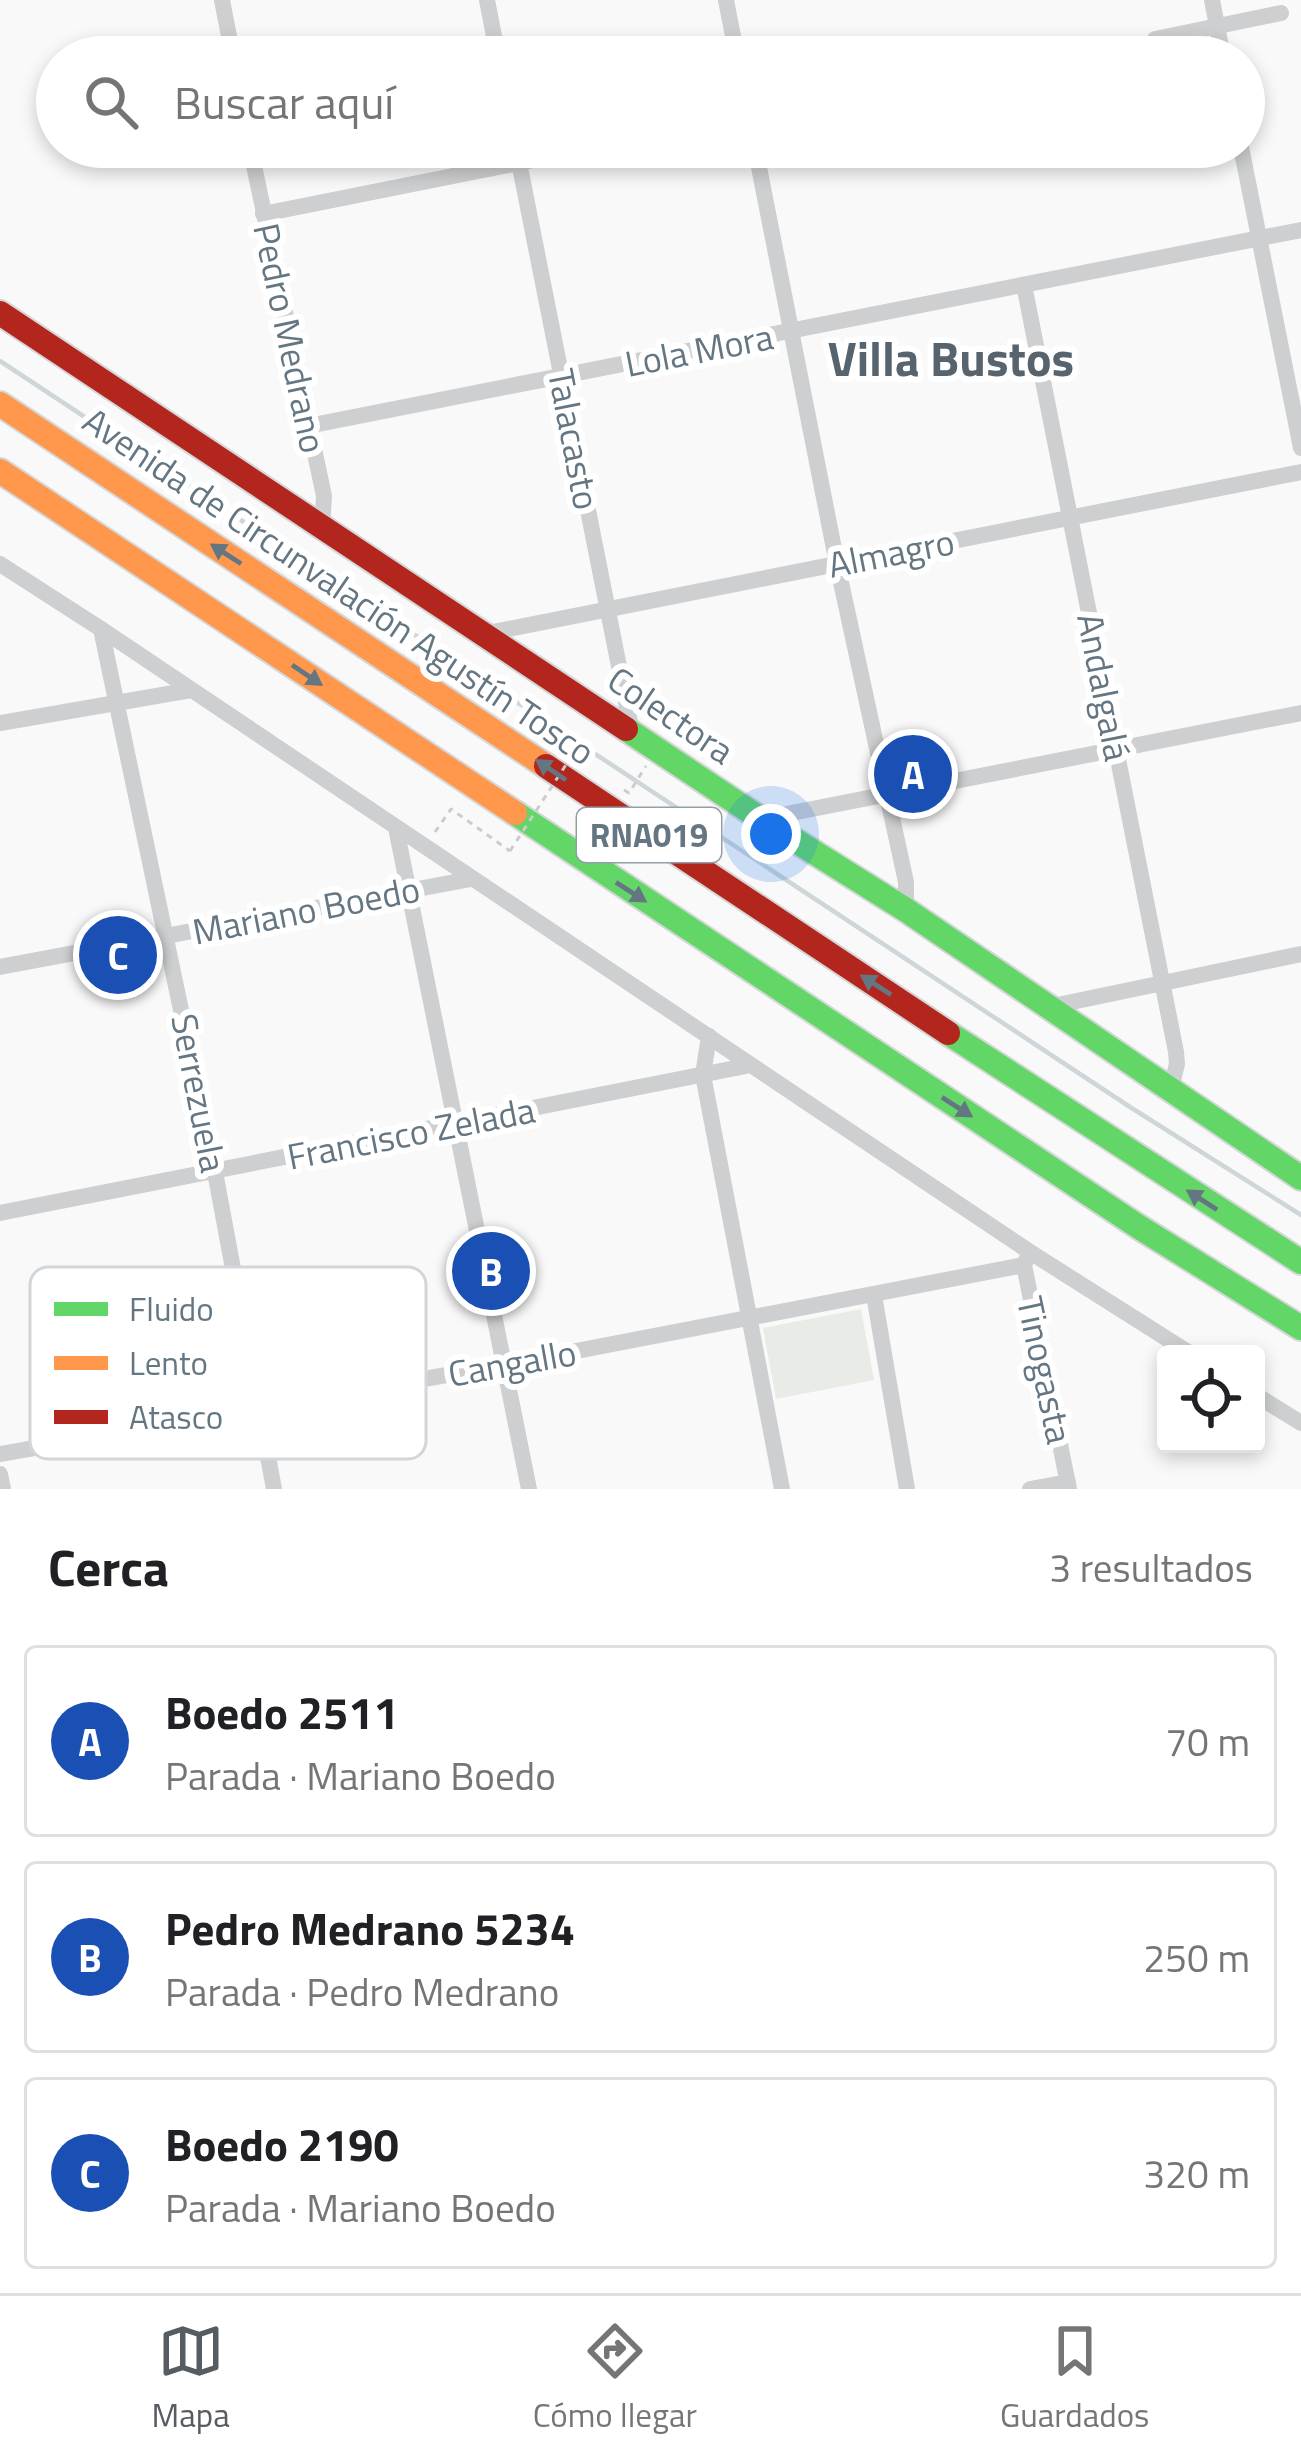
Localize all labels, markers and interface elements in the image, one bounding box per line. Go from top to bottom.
search box [36,36,1265,168]
text: Buscar aquí [174,68,394,136]
icon: search [78,69,144,135]
street label: Pedro Medrano [239,218,342,458]
street label: Lola Mora [620,308,778,391]
district label: Villa Bustos [828,322,1074,395]
street label: Talacasto [534,364,615,514]
street label: Avenida de Circunvalación Agustín Tosco [72,393,606,778]
street label: Almagro [823,513,959,592]
one-way arrow [210,543,243,566]
street label: Andalgalá [1063,608,1146,765]
street label: Colectora [597,652,746,777]
one-way arrow [291,663,324,686]
pin: A [874,729,952,819]
one-way arrow [535,759,568,782]
your location [741,804,801,864]
road number: RNA019 [577,808,721,862]
street label: Mariano Boedo [188,861,424,958]
one-way arrow [615,880,648,902]
pin: C [79,910,157,1000]
one-way arrow [860,975,893,997]
street label: Serrezuela [157,1009,242,1177]
street label: Francisco Zelada [282,1082,539,1183]
one-way arrow [940,1095,973,1117]
one-way arrow [1185,1190,1218,1212]
pin: B [452,1226,530,1316]
legend [30,1267,426,1459]
text: Fluido [129,1284,214,1334]
street label: Tinogasta [1003,1291,1088,1449]
street label: Cangallo [444,1324,580,1401]
text: Lento [129,1338,208,1388]
map controls [1157,1345,1265,1453]
button: locate [1157,1345,1265,1453]
text: Atasco [129,1392,223,1442]
text: Cerca [48,1528,169,1606]
text: 3 resultados [1049,1538,1253,1597]
text: Boedo 2511 [165,1678,399,1746]
text: A [78,1712,102,1771]
text: 70 m [1165,1712,1250,1771]
text: Parada · Mariano Boedo [165,1746,556,1805]
text: Pedro Medrano 5234 [165,1894,575,1962]
text: B [78,1928,102,1987]
text: 250 m [1143,1928,1250,1987]
text: Parada · Pedro Medrano [165,1962,559,2021]
text: Boedo 2190 [165,2110,399,2178]
text: C [79,2144,101,2203]
text: 320 m [1143,2144,1250,2203]
text: Parada · Mariano Boedo [165,2178,556,2237]
tab: Mapa [152,2318,230,2440]
tab: Cómo llegar [533,2318,697,2440]
tab: Guardados [1000,2318,1149,2440]

